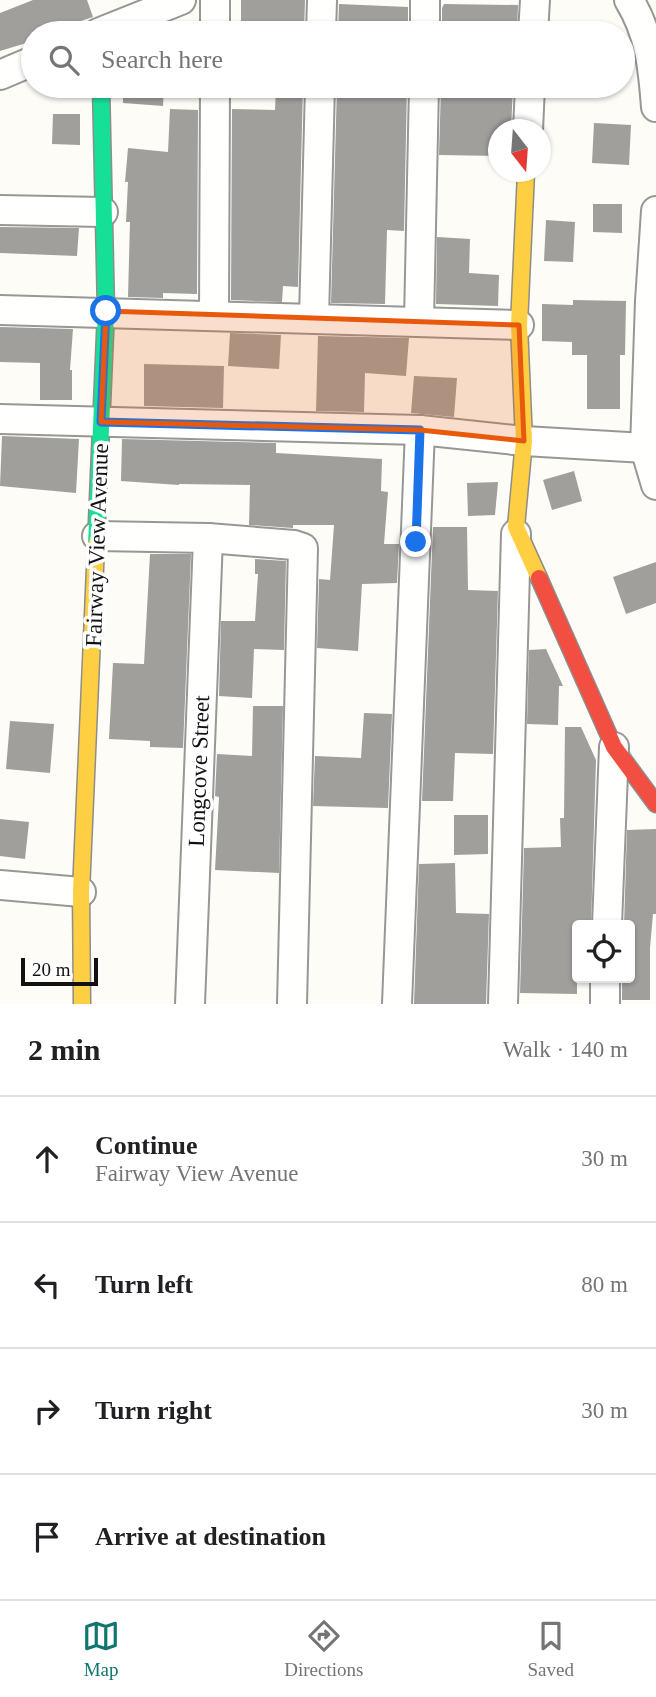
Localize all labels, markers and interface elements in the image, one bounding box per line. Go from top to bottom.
search box [21,21,635,98]
icon: search [45,41,83,79]
text: Search here [101,45,223,74]
north arrow [488,119,551,182]
route start [90,295,121,326]
street label: Fairway View Avenue [81,443,113,647]
route end [400,526,431,557]
street label: Longcove Street [184,694,214,847]
map controls [572,920,635,983]
button: locate [572,920,635,983]
scale bar [21,955,98,987]
text: 20 m [32,959,71,980]
text: 2 min [28,1033,101,1066]
text: Walk · 140 m [503,1037,628,1062]
text: Continue [95,1131,198,1160]
icon: ahead [28,1140,66,1178]
text: 30 m [581,1146,628,1171]
text: Fairway View Avenue [95,1161,298,1186]
icon: left [28,1266,66,1304]
text: Turn left [95,1270,193,1299]
text: 80 m [581,1272,628,1297]
icon: right [28,1392,66,1430]
text: Turn right [95,1396,212,1425]
text: 30 m [581,1398,628,1423]
icon: arrive [28,1518,66,1556]
text: Arrive at destination [95,1522,326,1551]
tab: Map [82,1617,120,1681]
tab: Directions [284,1617,363,1681]
tab: Saved [527,1617,574,1681]

